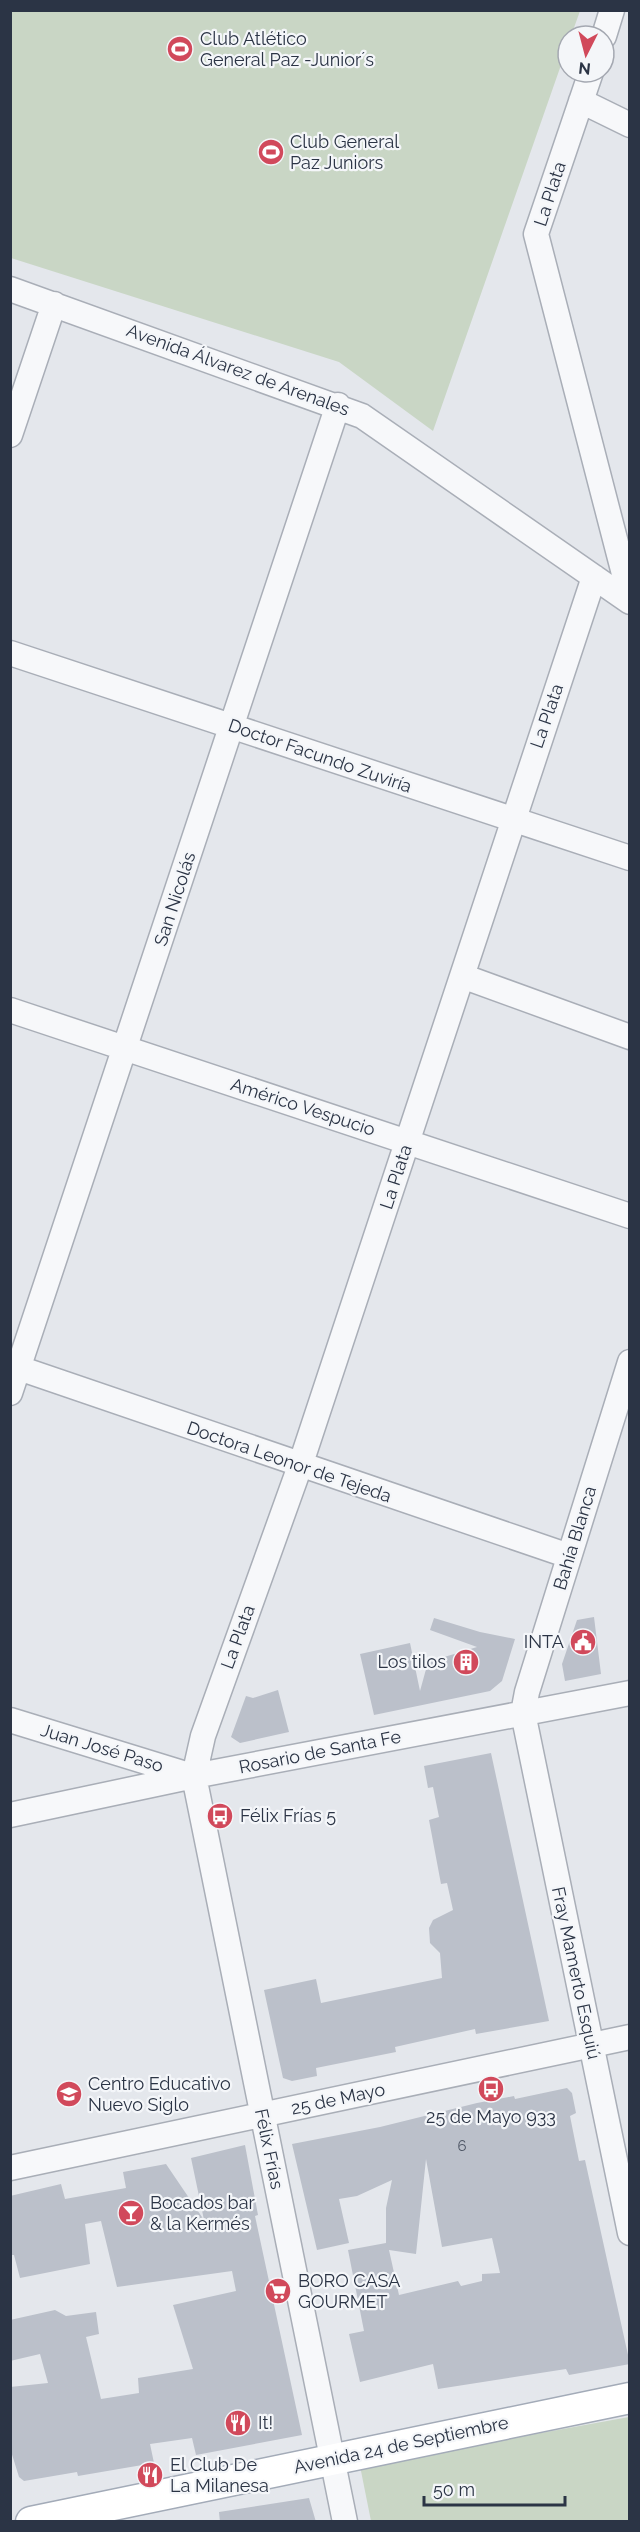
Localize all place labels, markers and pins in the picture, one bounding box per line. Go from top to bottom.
place label: Club Atlético General Paz -Junior´s [200,28,374,70]
sports icon: Club Atlético General Paz -Junior´s [165,34,195,64]
place label: Club General Paz Juniors [290,131,399,173]
sports icon: Club General Paz Juniors [256,137,286,167]
public building icon: INTA [568,1627,598,1657]
place label: INTA [524,1631,564,1652]
building icon: Los tilos [451,1647,481,1677]
place label: Los tilos [377,1651,446,1672]
bus stop icon: Félix Frías 5 [205,1801,235,1831]
place label: Félix Frías 5 [240,1805,336,1826]
place label: Centro Educativo Nuevo Siglo [88,2073,231,2115]
bus stop icon: 25 de Mayo 933 [476,2074,506,2104]
school or university icon: Centro Educativo Nuevo Siglo [54,2079,84,2109]
place label: 25 de Mayo 933 [426,2106,556,2127]
place label: Bocados bar & la Kermés [150,2192,255,2234]
bar icon: Bocados bar & la Kermés [116,2198,146,2228]
place label: BORO CASA GOURMET [298,2270,400,2312]
supermarket icon: BORO CASA GOURMET [263,2276,293,2306]
restaurant icon: It! [223,2408,253,2438]
place label: It! [258,2412,273,2433]
place label: El Club De La Milanesa [170,2454,269,2496]
restaurant icon: El Club De La Milanesa [135,2460,165,2490]

